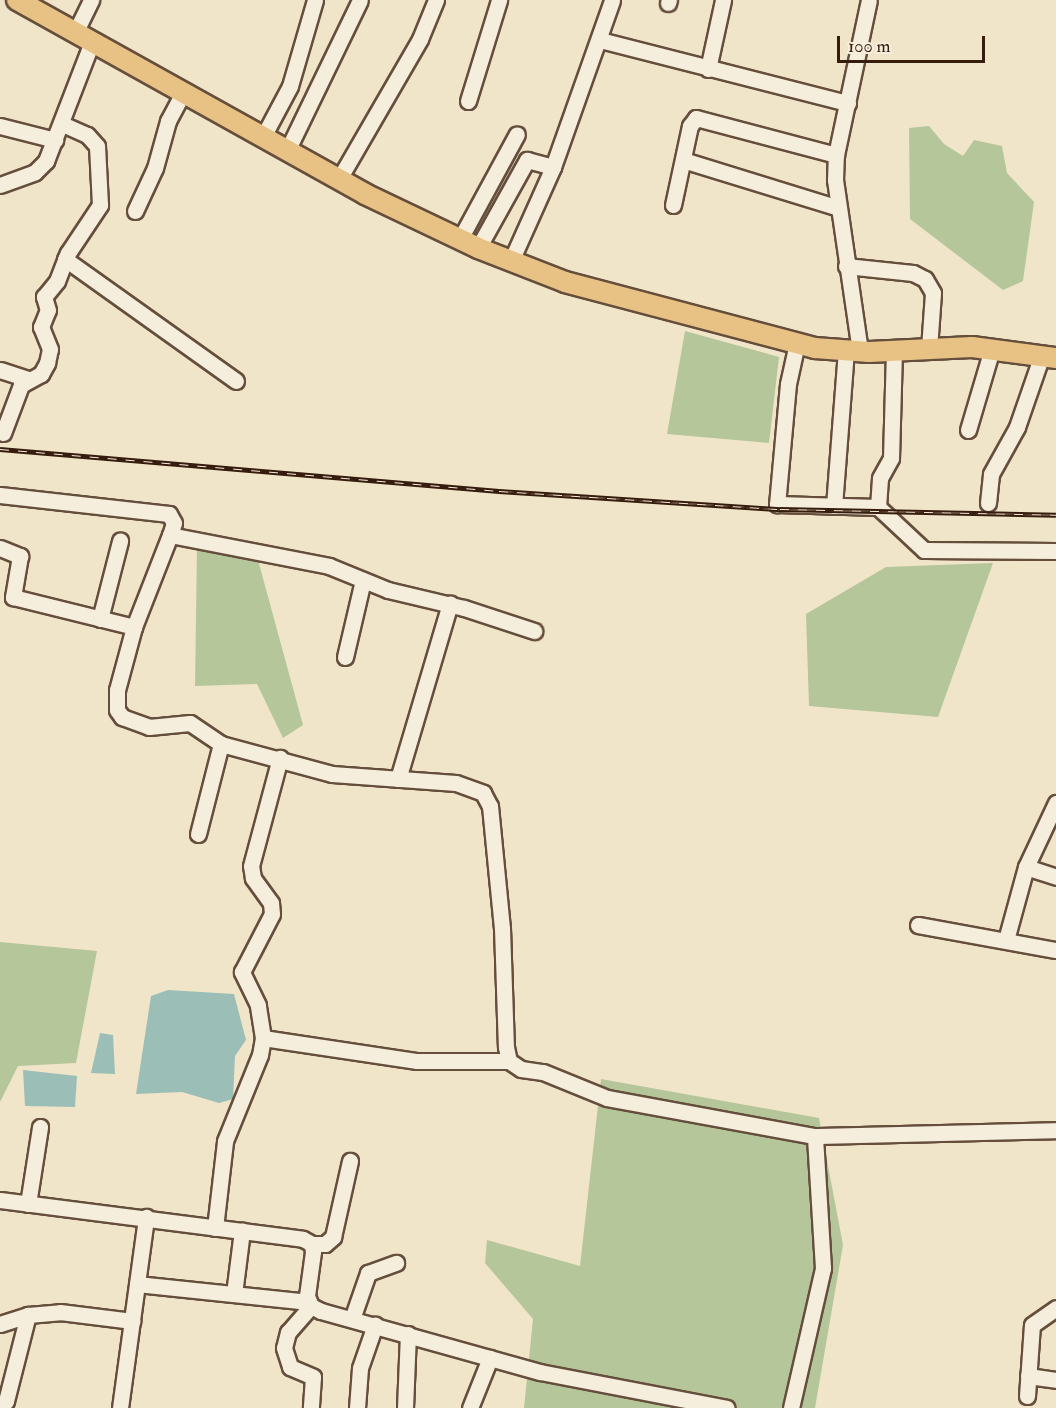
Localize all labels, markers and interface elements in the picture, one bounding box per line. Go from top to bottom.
scale bar [840,24,988,62]
text: 100 m [848,35,891,58]

